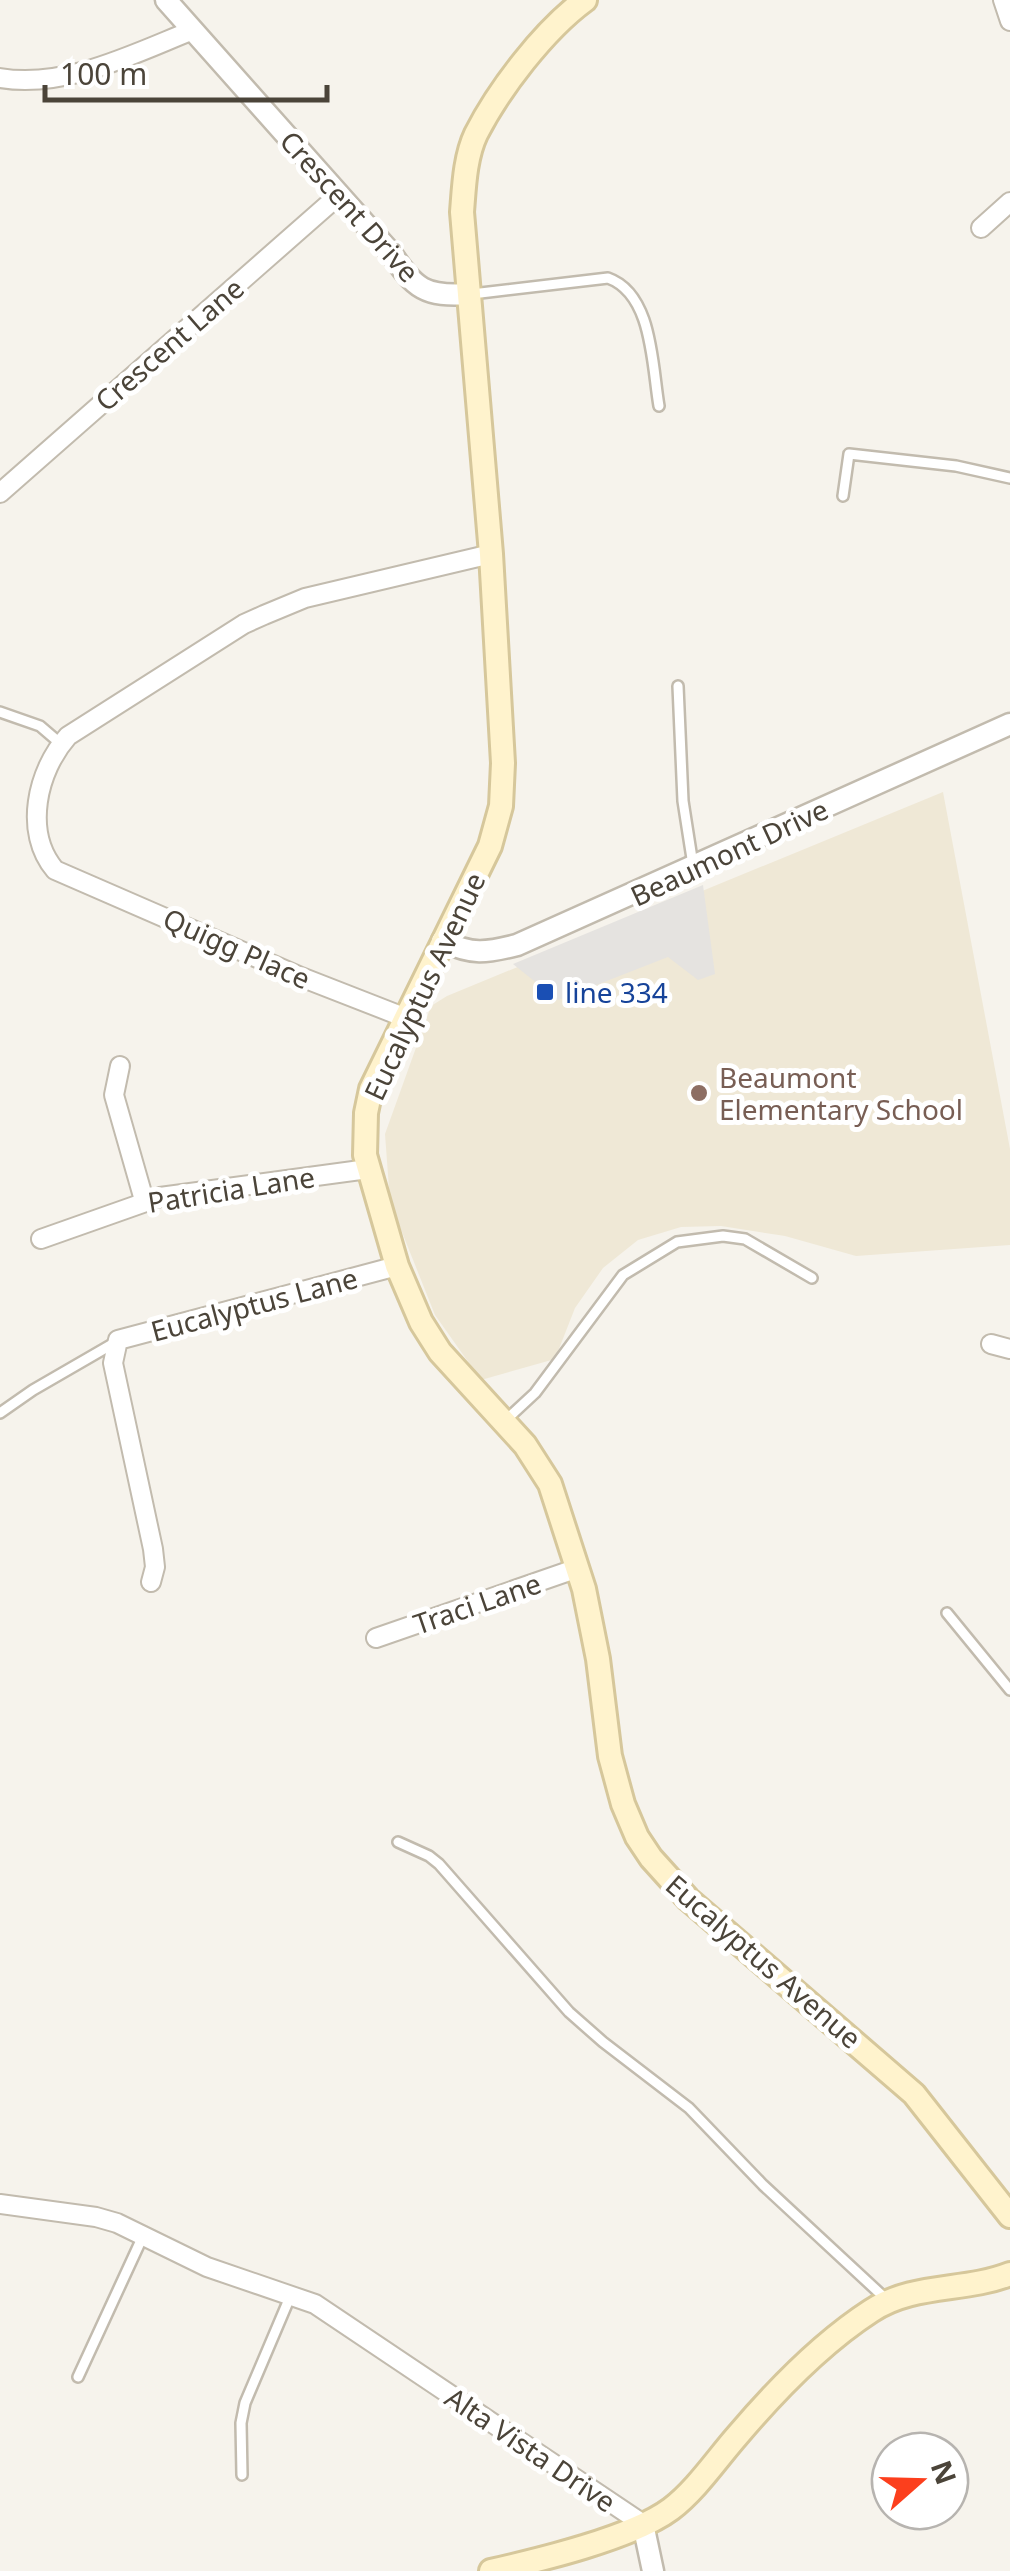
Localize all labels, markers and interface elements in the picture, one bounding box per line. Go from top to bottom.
scale bar [45,40,328,102]
text: 100 m [60,53,147,94]
street label: Crescent Drive [272,122,428,290]
street label: Crescent Lane [87,269,251,419]
street label: Beaumont Drive [624,790,834,914]
street label: Eucalyptus Avenue [355,866,493,1106]
street label: Quigg Place [157,899,317,997]
place label: line 334 [565,973,668,1011]
marker: line 334 [534,981,556,1003]
place label: Beaumont Elementary School [719,1058,963,1128]
marker: Beaumont Elementary School [688,1082,710,1104]
street label: Patricia Lane [145,1157,317,1221]
street label: Eucalyptus Lane [147,1258,361,1350]
street label: Traci Lane [408,1563,546,1643]
street label: Eucalyptus Avenue [658,1866,870,2056]
street label: Alta Vista Drive [438,2378,624,2520]
north arrow [870,2431,970,2531]
text: N [923,2455,966,2489]

